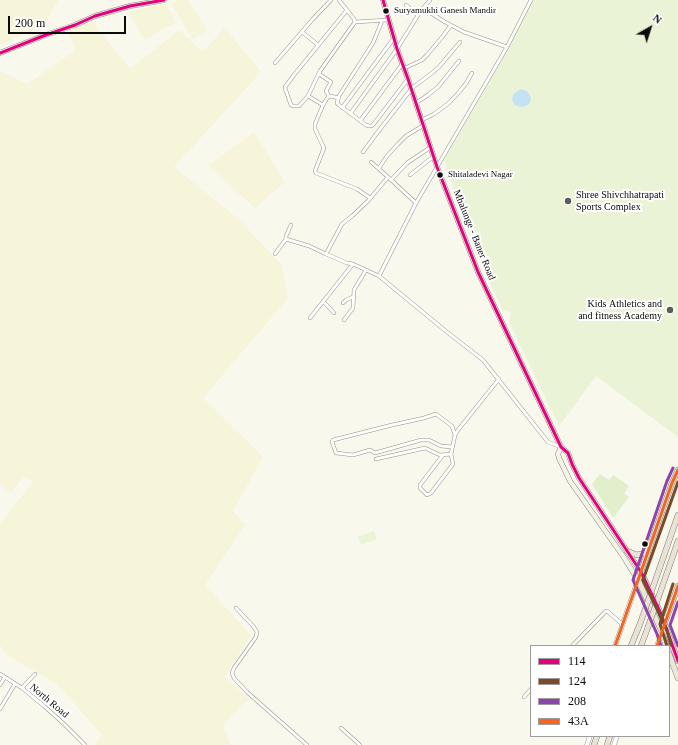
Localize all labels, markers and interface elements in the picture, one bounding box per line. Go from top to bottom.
marker: Suryamukhi Ganesh Mandir [381,6,391,16]
place label: Suryamukhi Ganesh Mandir [394,6,496,16]
scale bar [10,8,128,34]
north arrow [630,8,670,48]
text: N [651,12,664,26]
text: 200 m [15,16,45,30]
marker: Shitaladevi Nagar [435,170,445,180]
place label: Shitaladevi Nagar [448,170,513,180]
street label: Mhalunge - Baner Road [450,188,498,282]
place label: Shree Shivchhatrapati Sports Complex [576,189,664,212]
marker: Shree Shivchhatrapati Sports Complex [563,196,573,206]
place label: Kids Athletics and and fitness Academy [578,298,662,322]
marker: Kids Athletics and and fitness Academy [665,305,675,315]
unlabelled marker [640,539,650,549]
legend [530,645,670,737]
text: 114 [568,654,586,668]
text: 124 [568,674,586,688]
street label: North Road [27,681,71,721]
text: 208 [568,694,586,708]
text: 43A [568,714,589,728]

